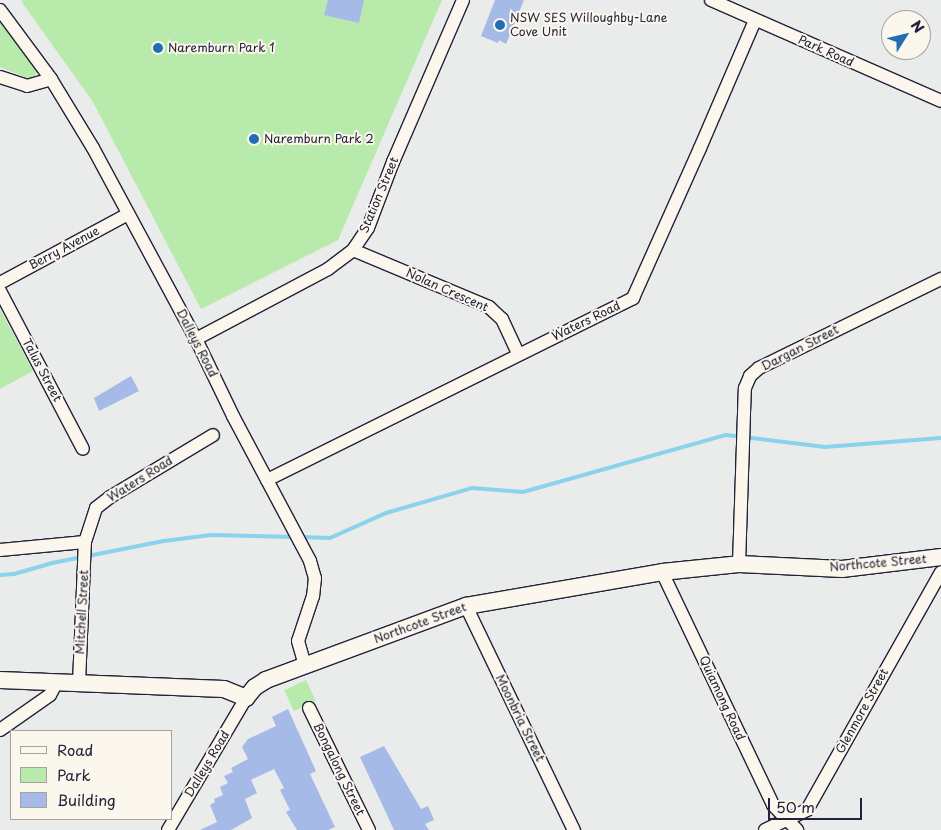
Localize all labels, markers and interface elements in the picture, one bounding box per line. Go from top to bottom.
north arrow [881,10,931,60]
place label: NSW SES Willoughby-Lane Cove Unit [510,11,667,39]
text: N [906,16,929,37]
marker: NSW SES Willoughby-Lane Cove Unit [494,19,506,31]
street label: Park Road [796,32,856,70]
place label: Naremburn Park 1 [168,41,275,55]
marker: Naremburn Park 1 [152,42,164,54]
place label: Naremburn Park 2 [264,132,374,146]
marker: Naremburn Park 2 [248,133,260,145]
street label: Station Street [357,155,401,235]
street label: Berry Avenue [26,223,102,273]
street label: Nolan Crescent [403,265,491,315]
street label: Waters Road [549,298,623,344]
street label: Dalleys Road [173,306,221,380]
street label: Dargan Street [759,322,841,374]
street label: Talus Street [19,336,65,404]
street label: Waters Road [105,453,175,505]
street label: Northcote Street [829,552,927,574]
street label: Mitchell Street [73,569,91,655]
street label: Northcote Street [372,600,468,646]
street label: Quiamong Road [696,653,748,743]
street label: Glenmore Street [833,666,891,756]
street label: Moonbria Street [493,672,547,764]
street label: Bongalong Street [310,721,368,817]
street label: Dalleys Road [181,728,233,800]
legend [10,730,172,820]
text: Road [57,738,93,761]
text: Park [57,763,91,786]
text: Building [57,788,116,811]
scale bar [771,788,865,820]
text: 50 m [776,795,815,818]

